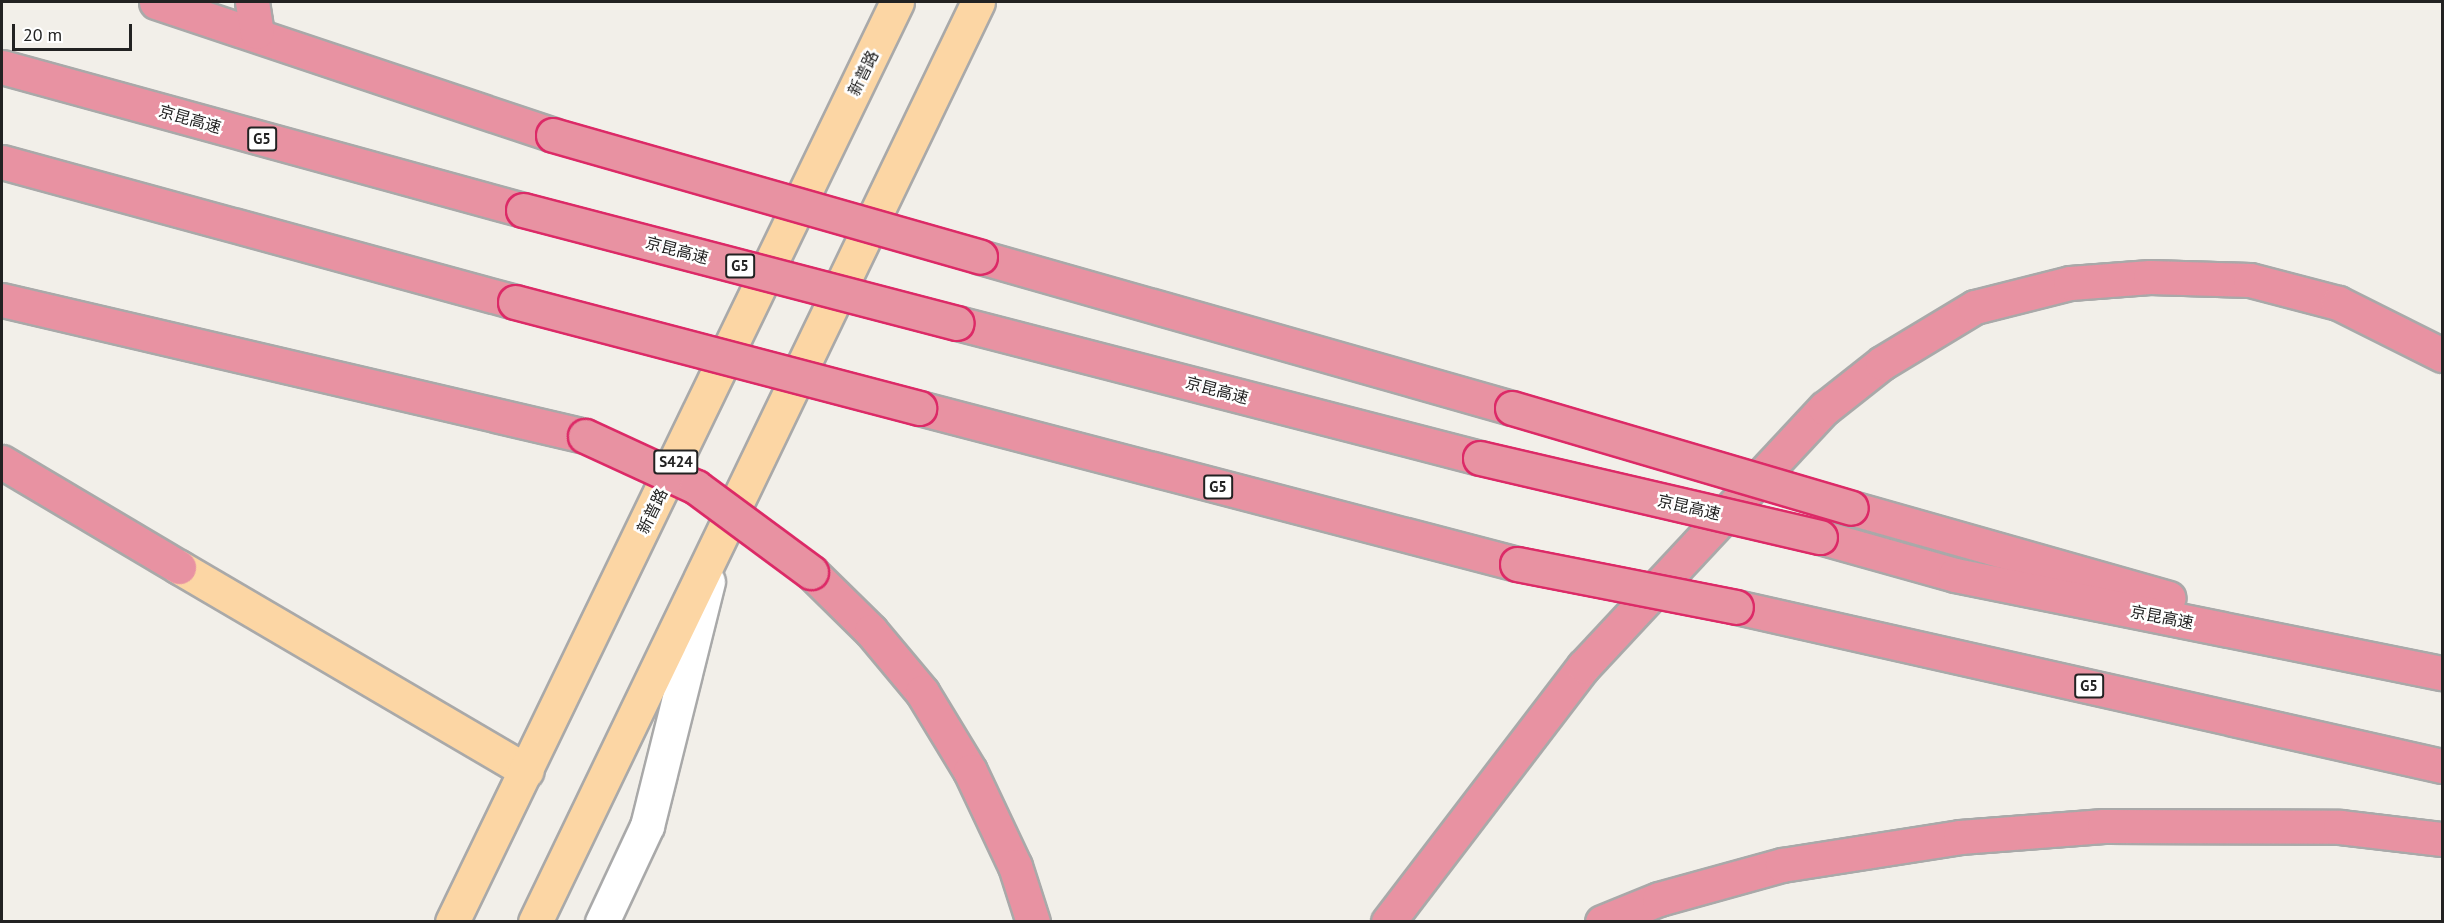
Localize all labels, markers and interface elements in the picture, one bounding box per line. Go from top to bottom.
scale bar [15,12,135,50]
text: 20 m [23,23,62,46]
street label: 新普路 [844,47,882,99]
street label: 京昆高速 [157,101,223,137]
road number: G5 [247,127,277,151]
street label: 京昆高速 [644,232,710,268]
road number: G5 [725,254,755,278]
street label: 京昆高速 [1184,372,1250,408]
road number: S424 [652,450,700,474]
road number: G5 [1203,475,1233,499]
street label: 新普路 [633,485,671,537]
street label: 京昆高速 [1656,490,1722,524]
street label: 京昆高速 [2129,601,2195,633]
road number: G5 [2074,674,2104,698]

